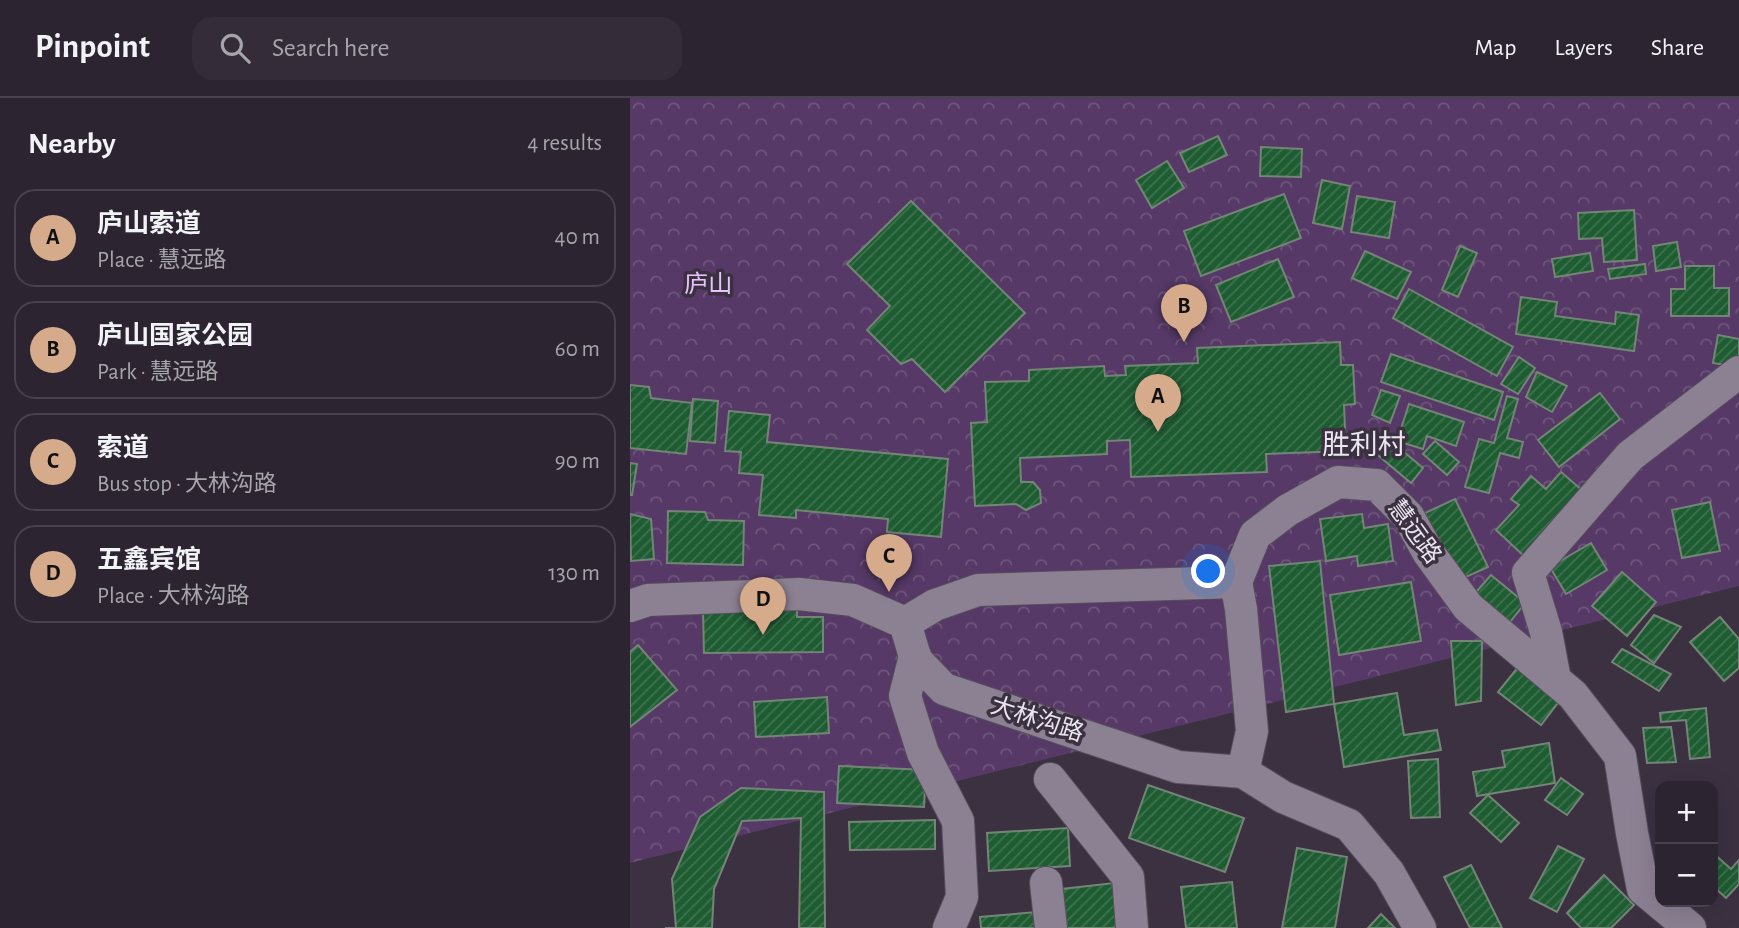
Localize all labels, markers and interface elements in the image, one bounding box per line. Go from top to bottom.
search box [192,17,682,80]
icon: search [216,29,254,67]
text: Pinpoint [35,31,150,64]
text: Search here [272,35,390,61]
text: Map [1474,36,1516,60]
text: Layers [1554,36,1613,60]
text: Share [1651,36,1704,60]
text: Nearby [28,129,116,159]
text: 4 results [527,132,602,155]
text: 庐山索道 [97,211,201,237]
text: A [46,226,60,249]
text: 40 m [555,226,600,249]
text: Place · 慧远路 [97,249,227,272]
park label: 庐山 [684,271,732,297]
pin: B [1161,284,1207,342]
text: 庐山国家公园 [97,323,253,349]
text: B [46,338,60,361]
text: 60 m [555,338,600,361]
text: Park · 慧远路 [97,361,219,384]
pin: A [1135,374,1181,432]
district label: 胜利村 [1322,430,1406,460]
text: 索道 [97,435,149,461]
text: C [47,450,59,473]
text: 90 m [555,450,600,473]
text: Bus stop · 大林沟路 [97,473,277,496]
street label: 慧远路 [1383,495,1446,568]
pin: C [866,534,912,592]
text: 五鑫宾馆 [97,547,201,573]
your location [1191,554,1225,588]
text: D [45,562,61,585]
text: 130 m [548,562,600,585]
pin: D [740,577,786,635]
text: Place · 大林沟路 [97,585,250,608]
street label: 大林沟路 [988,692,1087,746]
map controls [1655,781,1718,907]
button: + [1655,781,1718,844]
button: − [1655,844,1718,907]

